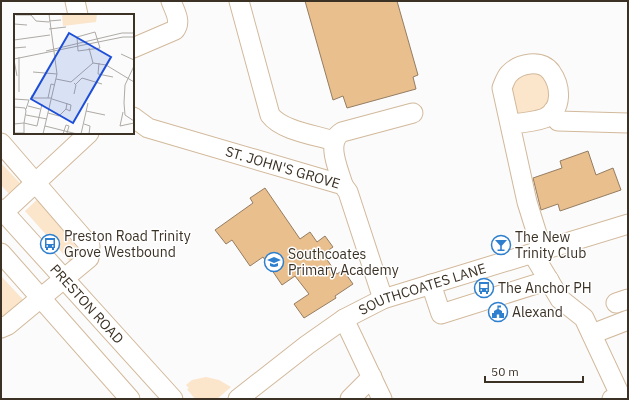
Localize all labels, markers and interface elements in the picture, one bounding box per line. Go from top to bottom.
inset map [14,14,134,134]
street label: ST. JOHN'S GROVE [223,142,342,193]
place label: Preston Road Trinity Grove Westbound [64,227,191,261]
place label: The New Trinity Club [515,228,586,262]
bus stop icon: Preston Road Trinity Grove Westbound [39,233,61,255]
bar icon: The New Trinity Club [490,234,512,256]
place label: Southcoates Primary Academy [288,245,399,279]
school or university icon: Southcoates Primary Academy [263,251,285,273]
street label: SOUTHCOATES LANE [355,259,488,319]
street label: PRESTON ROAD [46,260,128,348]
bus stop icon: The Anchor PH [473,277,495,299]
place label: The Anchor PH [498,279,592,297]
public building icon: Alexand [487,301,509,323]
place label: Alexand [512,303,563,321]
scale bar [485,358,583,384]
text: 50 m [491,364,519,379]

